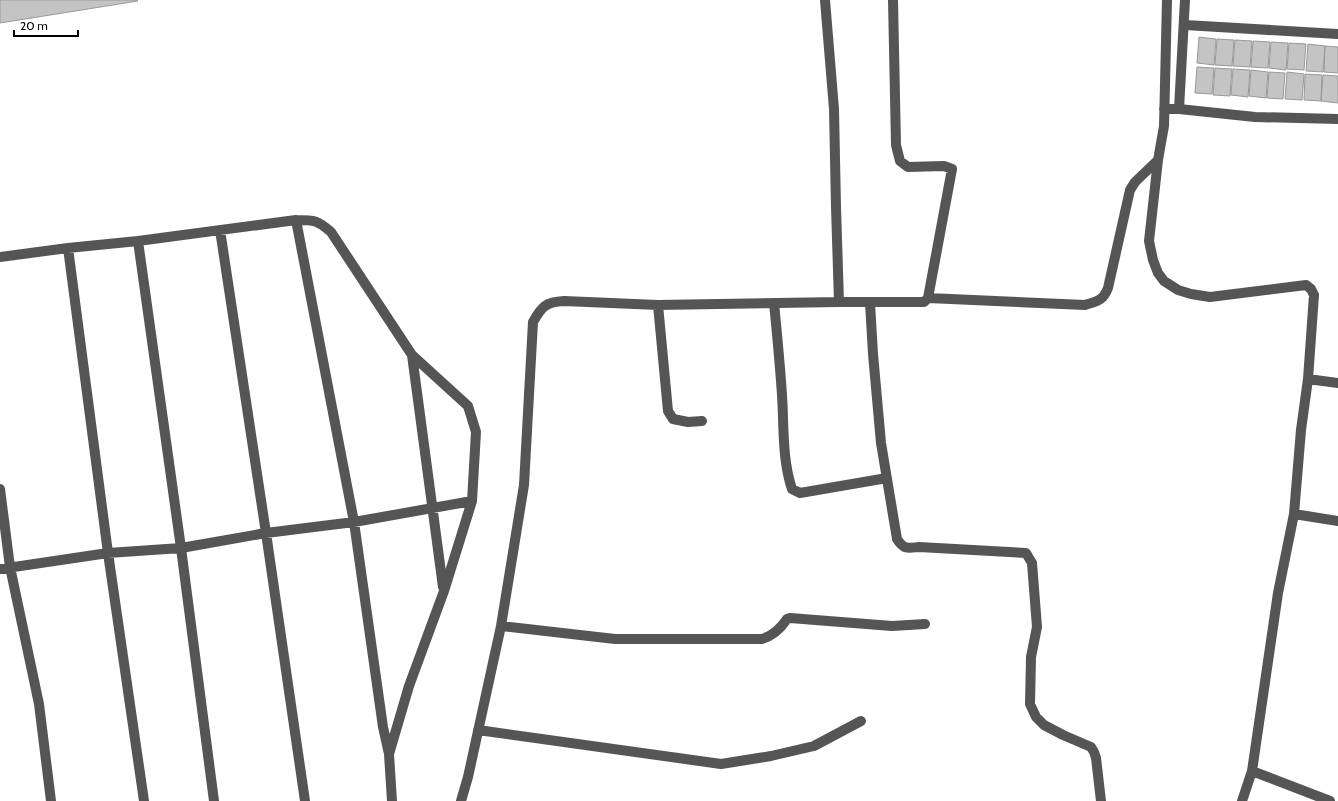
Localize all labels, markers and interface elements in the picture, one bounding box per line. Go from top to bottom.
scale bar [14,12,78,38]
text: 20 m [20,18,48,33]

